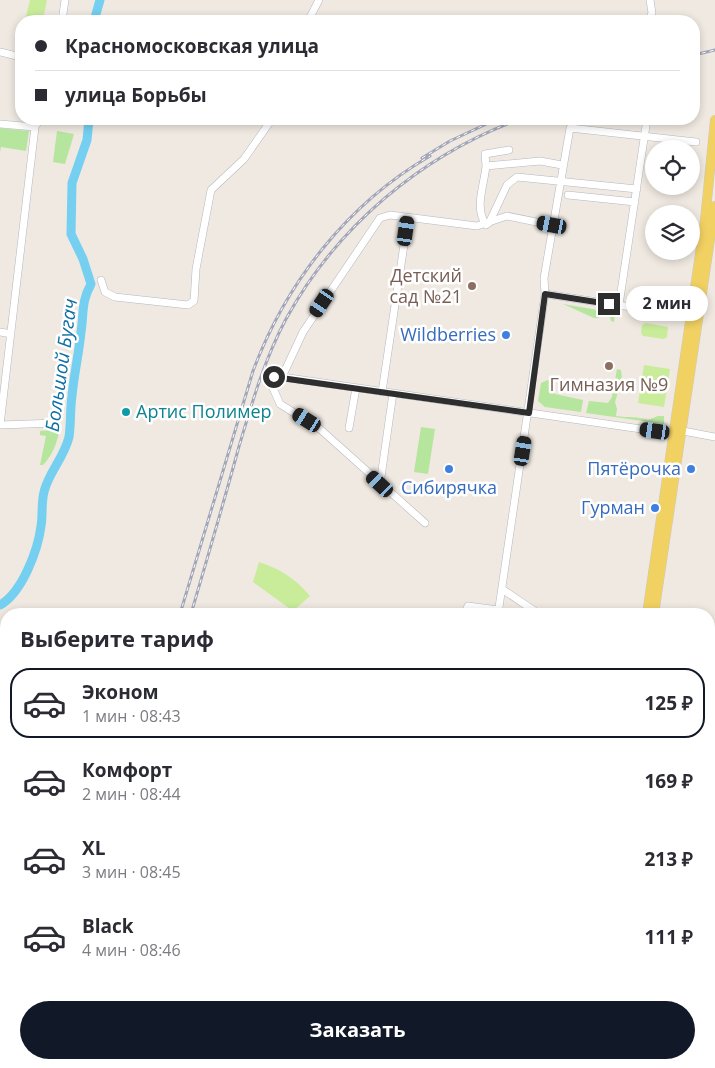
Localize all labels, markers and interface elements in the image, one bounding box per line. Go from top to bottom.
text: Красномосковская улица [65,33,319,59]
text: улица Борьбы [65,82,207,108]
map controls [645,140,700,260]
button: locate [645,140,700,195]
button: layers [645,205,700,260]
car [396,215,415,247]
car [535,215,568,235]
place label: Детский сад №21 [389,263,462,308]
marker: Детский сад №21 [466,280,478,292]
car [307,286,336,320]
callout: 2 мин [626,286,709,322]
text: 2 мин [643,292,691,314]
route end [598,293,620,315]
water label: Большой Бугач [39,297,83,433]
place label: Wildberries [400,322,496,346]
marker: Wildberries [500,329,512,341]
marker: Гимназия №9 [603,360,615,372]
route start [263,366,285,388]
place label: Гимназия №9 [550,372,668,396]
place label: Артис Полимер [136,399,272,423]
marker: Артис Полимер [120,406,132,418]
car [290,406,323,434]
car [639,421,670,441]
car [513,435,532,467]
place label: Пятёрочка [587,456,681,480]
marker: Сибирячка [443,463,455,475]
marker: Пятёрочка [685,463,697,475]
car [363,468,396,500]
place label: Сибирячка [401,475,497,499]
place label: Гурман [581,495,645,519]
marker: Гурман [649,502,661,514]
text: Выберите тариф [20,623,214,653]
text: Эконом [82,679,159,705]
icon: car [22,681,67,726]
text: 125 ₽ [644,690,693,716]
text: 1 мин · 08:43 [82,705,181,727]
text: Комфорт [82,757,172,783]
icon: car [22,759,67,804]
text: 169 ₽ [644,768,693,794]
text: 2 мин · 08:44 [82,783,181,805]
text: XL [82,835,105,861]
icon: car [22,837,67,882]
text: 213 ₽ [644,846,693,872]
text: 3 мин · 08:45 [82,861,181,883]
text: Black [82,913,134,939]
icon: car [22,915,67,960]
text: 111 ₽ [644,924,693,950]
text: 4 мин · 08:46 [82,939,181,961]
button: Заказать [20,1001,695,1059]

